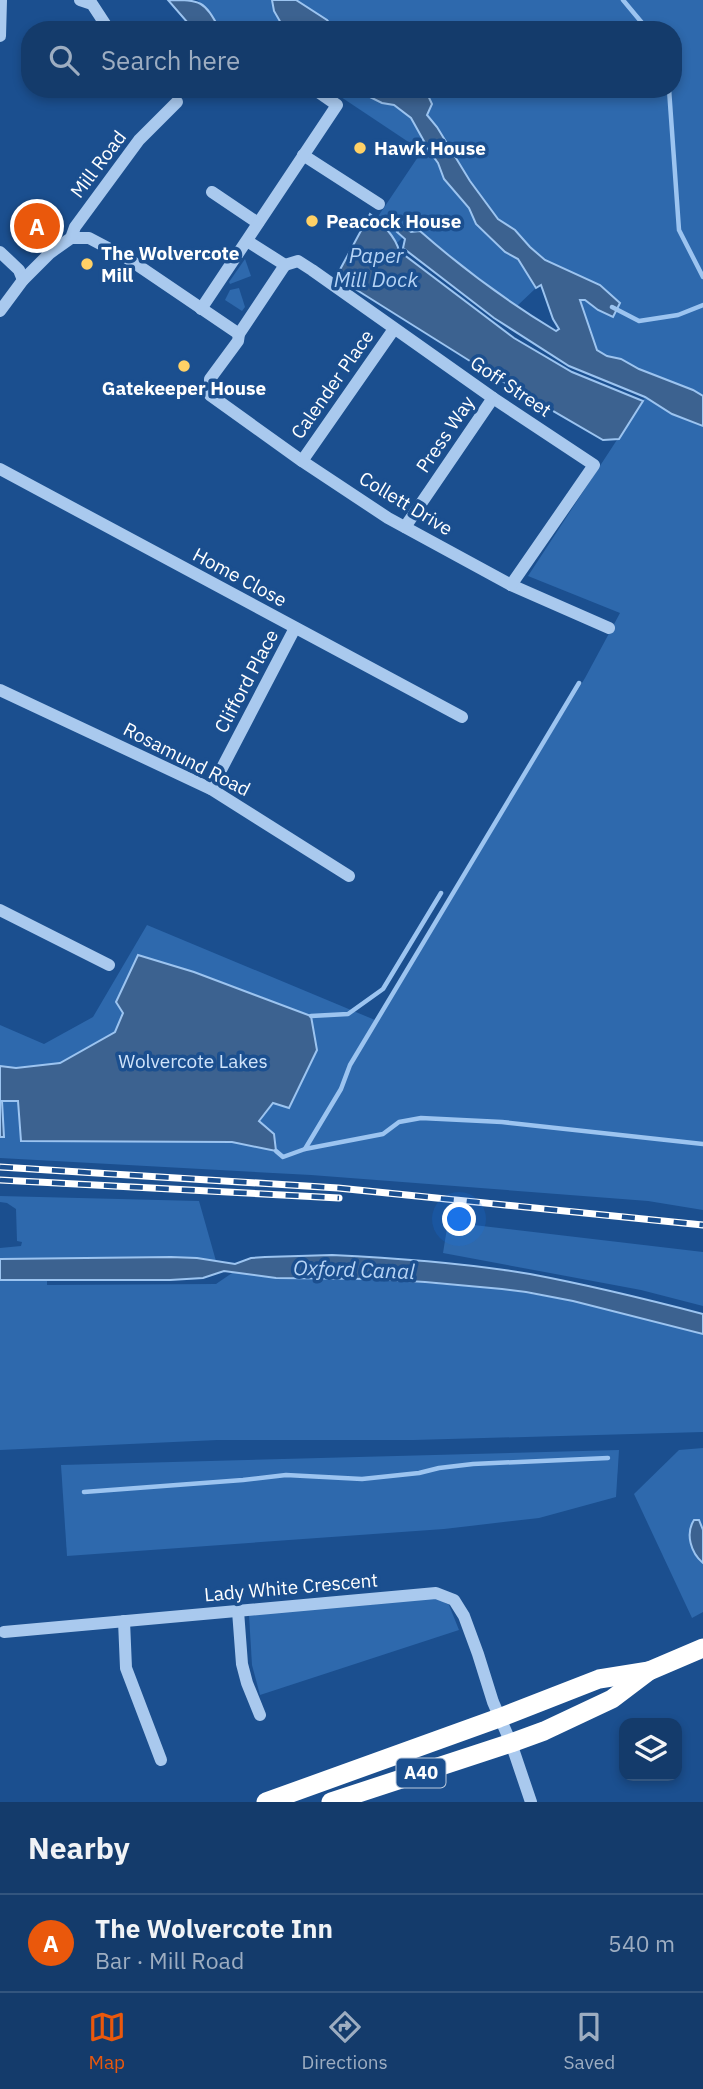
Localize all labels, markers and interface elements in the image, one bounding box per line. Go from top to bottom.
search box [21,21,682,98]
icon: search [45,41,83,79]
text: Search here [101,43,240,77]
street label: Mill Road [65,125,131,203]
place label: Hawk House [374,136,486,160]
marker: Hawk House [352,140,368,156]
pin: A [14,200,60,252]
place label: Peacock House [326,209,461,233]
marker: Peacock House [304,213,320,229]
place label: The Wolvercote Mill [101,241,240,287]
water label: Paper Mill Dock [334,241,419,293]
marker: The Wolvercote Mill [79,256,95,272]
street label: Calender Place [285,325,379,443]
street label: Goff Street [466,350,556,422]
marker: Gatekeeper House [176,358,192,374]
place label: Gatekeeper House [102,376,266,400]
street label: Press Way [411,390,480,477]
street label: Collett Drive [355,466,457,540]
street label: Home Close [189,542,291,612]
street label: Clifford Place [209,625,283,737]
street label: Rosamund Road [120,717,254,801]
park label: Wolvercote Lakes [118,1049,268,1073]
your location [442,1202,476,1236]
water label: Oxford Canal [293,1253,416,1285]
street label: Lady White Crescent [203,1567,379,1607]
map controls [619,1718,682,1781]
button: layers [619,1718,682,1781]
road number: A40 [396,1758,446,1788]
text: Nearby [28,1828,130,1867]
text: The Wolvercote Inn [95,1911,333,1945]
text: A [43,1928,59,1958]
text: 540 m [608,1928,675,1958]
text: Bar · Mill Road [95,1945,244,1975]
tab: Map [88,2008,126,2074]
tab: Directions [301,2008,388,2074]
tab: Saved [564,2008,615,2074]

